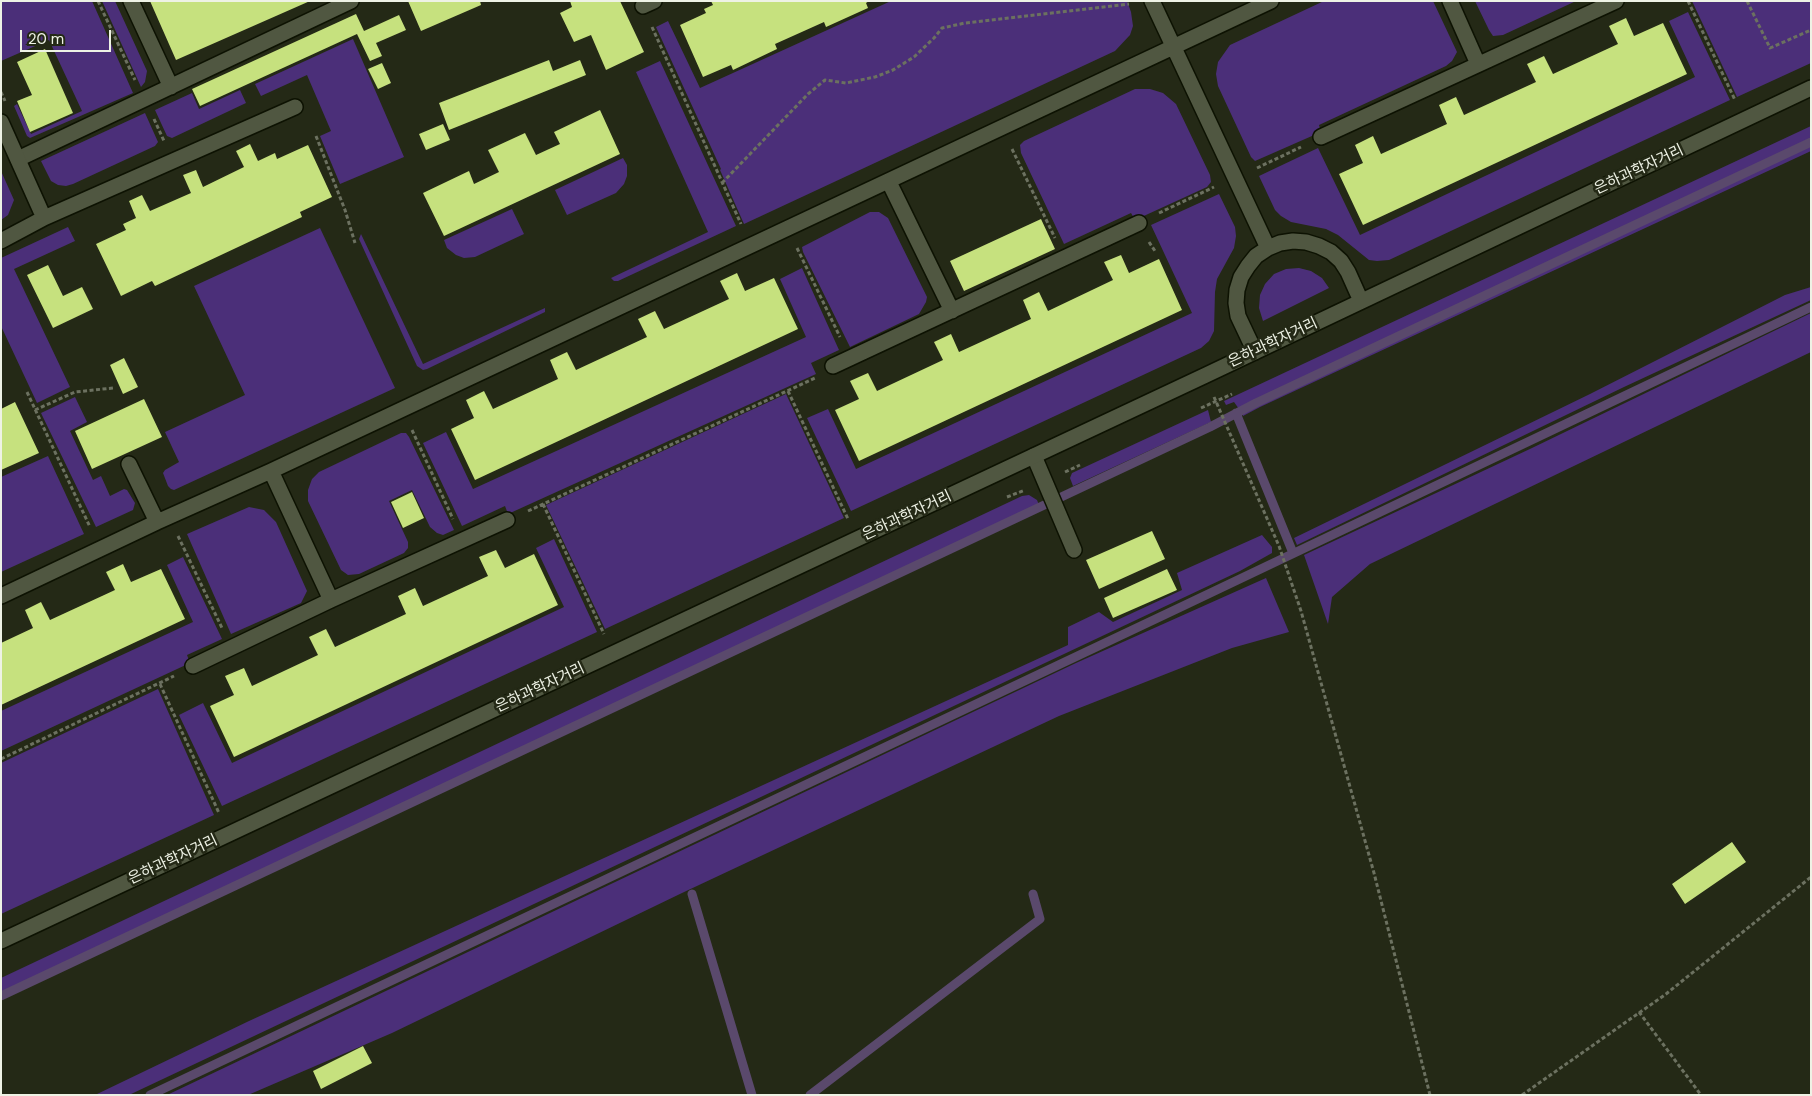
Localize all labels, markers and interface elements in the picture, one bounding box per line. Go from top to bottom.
scale bar [22,20,114,52]
text: 20 m [28,29,64,49]
street label: 은하과학자거리 [1591,141,1687,199]
street label: 은하과학자거리 [1225,314,1321,372]
street label: 은하과학자거리 [859,487,955,545]
street label: 은하과학자거리 [492,659,588,717]
street label: 은하과학자거리 [125,831,221,889]

